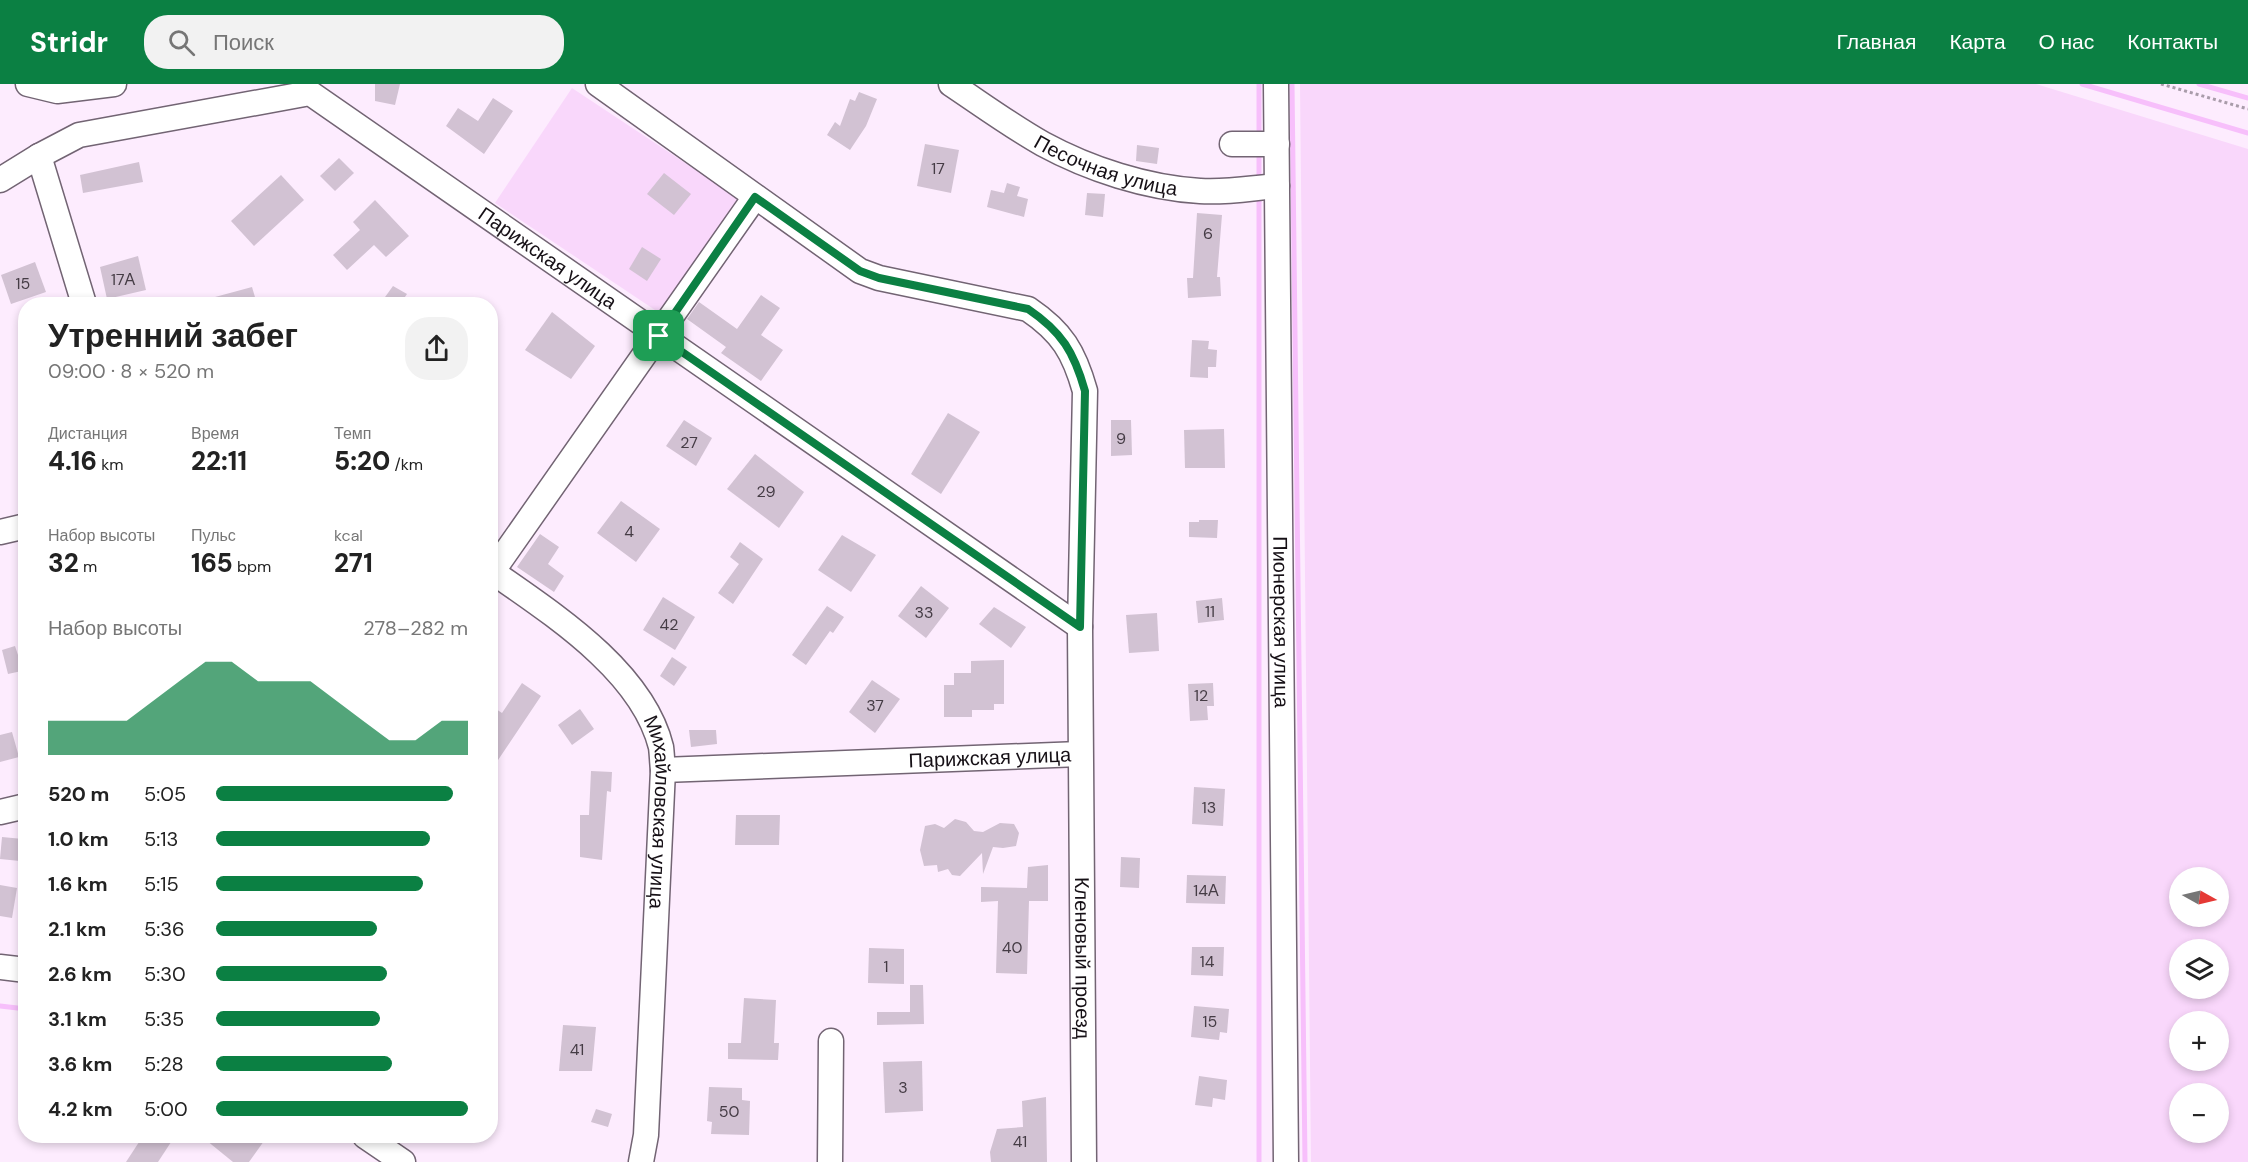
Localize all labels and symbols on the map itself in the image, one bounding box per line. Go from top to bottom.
street label: Песочная улица [1030,129,1180,202]
house number: 17 [931,158,945,179]
street label: Парижская улица [473,201,623,315]
house number: 6 [1203,223,1213,244]
house number: 17А [111,269,135,290]
house number: 15 [16,273,30,294]
pin [633,310,684,361]
house number: 9 [1116,428,1126,449]
house number: 27 [680,432,698,453]
house number: 29 [756,481,776,502]
house number: 4 [624,521,634,542]
street label: Пионерская улица [1267,536,1295,709]
house number: 11 [1205,601,1215,622]
house number: 33 [915,602,933,623]
house number: 42 [660,614,678,635]
house number: 12 [1194,685,1208,706]
house number: 37 [866,695,884,716]
street label: Михайловская улица [638,711,676,910]
street label: Парижская улица [908,741,1072,774]
house number: 13 [1202,797,1216,818]
north arrow [2169,867,2229,927]
street label: Кленовый проезд [1069,877,1096,1040]
house number: 14А [1193,880,1219,901]
house number: 40 [1002,937,1022,958]
house number: 14 [1200,951,1215,972]
house number: 1 [884,956,889,977]
house number: 15 [1203,1011,1217,1032]
house number: 41 [570,1039,584,1060]
house number: 3 [898,1077,908,1098]
house number: 50 [719,1101,739,1122]
house number: 41 [1013,1131,1027,1152]

